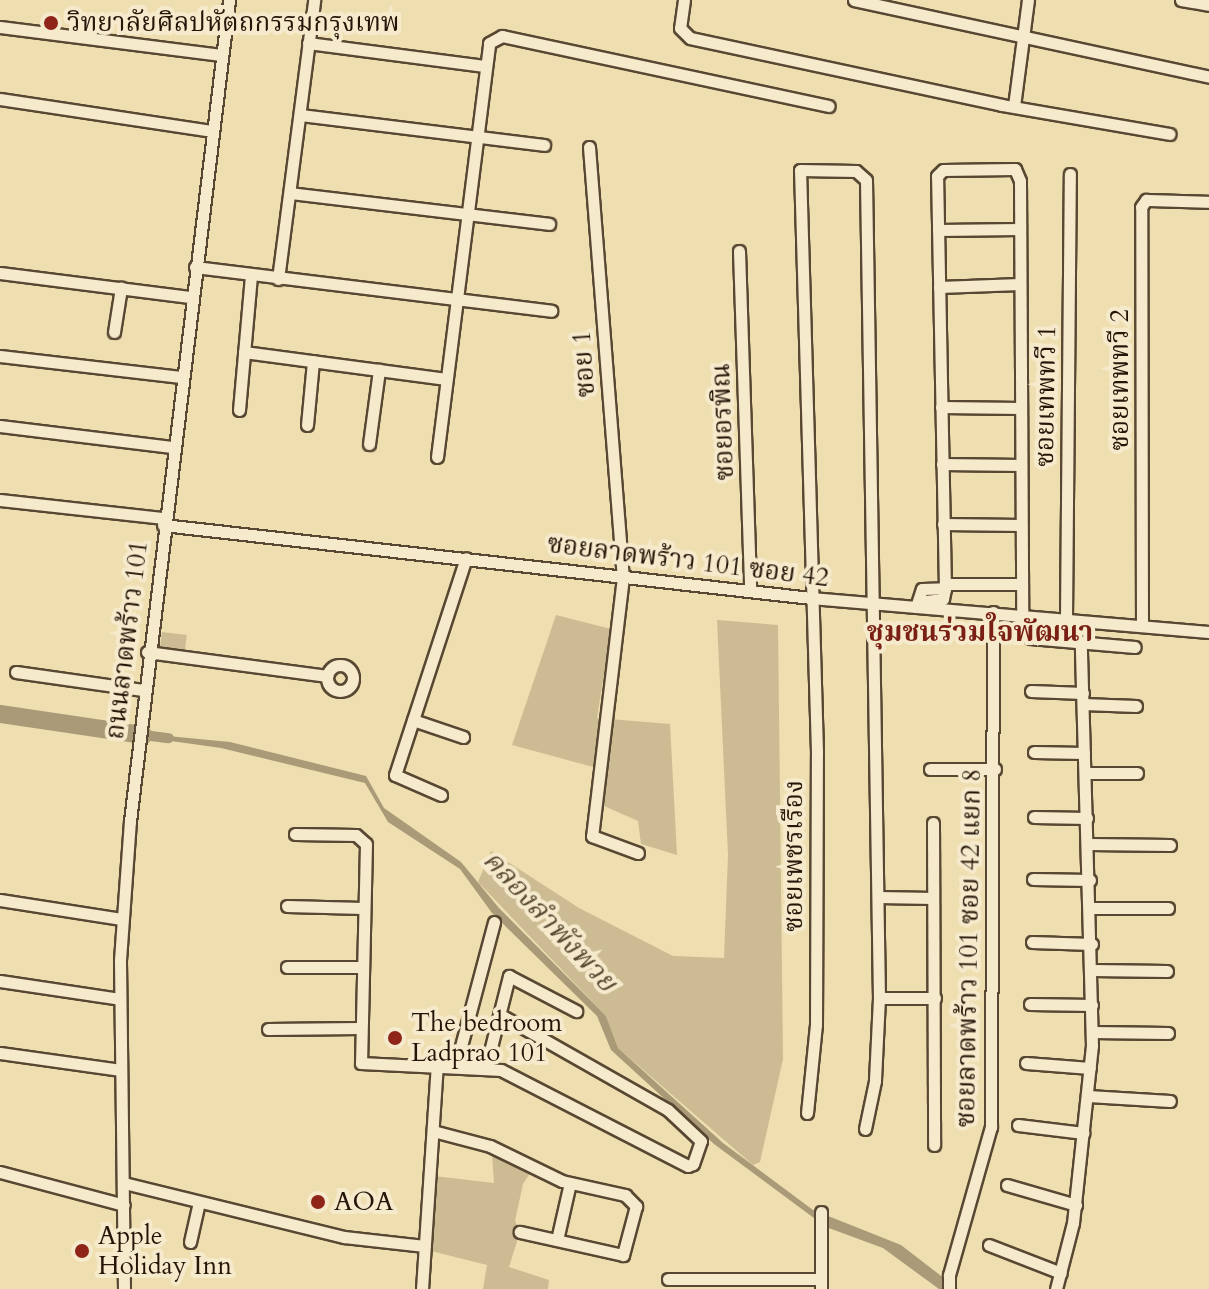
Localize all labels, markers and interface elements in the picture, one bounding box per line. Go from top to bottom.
place label: วิทยาลัยศิลปหัตถกรรมกรุงเทพ [67,7,400,39]
marker: วิทยาลัยศิลปหัตถกรรมกรุงเทพ [42,14,60,32]
street label: ซอยเทพทวี 2 [1104,309,1136,451]
street label: ซอยเทพทวี 1 [1029,325,1063,467]
street label: ซอย 1 [566,330,602,398]
street label: ซอยอรพิณ [705,363,741,481]
street label: ซอยลาดพร้าว 101 ซอย 42 [545,528,831,594]
street label: ถนนลาดพร้าว 101 [99,539,155,741]
district label: ชุมชนร่วมใจพัฒนา [867,615,1093,649]
street label: ซอยลาดพร้าว 101 ซอย 42 แยก 8 [950,768,988,1128]
street label: ซอยเพชรเรือง [778,780,810,932]
water label: คลองลำพังพวย [476,843,624,999]
place label: The bedroom Ladprao 101 [411,1007,562,1068]
marker: The bedroom Ladprao 101 [386,1029,404,1047]
place label: AOA [334,1186,393,1218]
marker: AOA [309,1193,327,1211]
place label: Apple Holiday Inn [98,1220,232,1282]
marker: Apple Holiday Inn [73,1242,91,1260]

